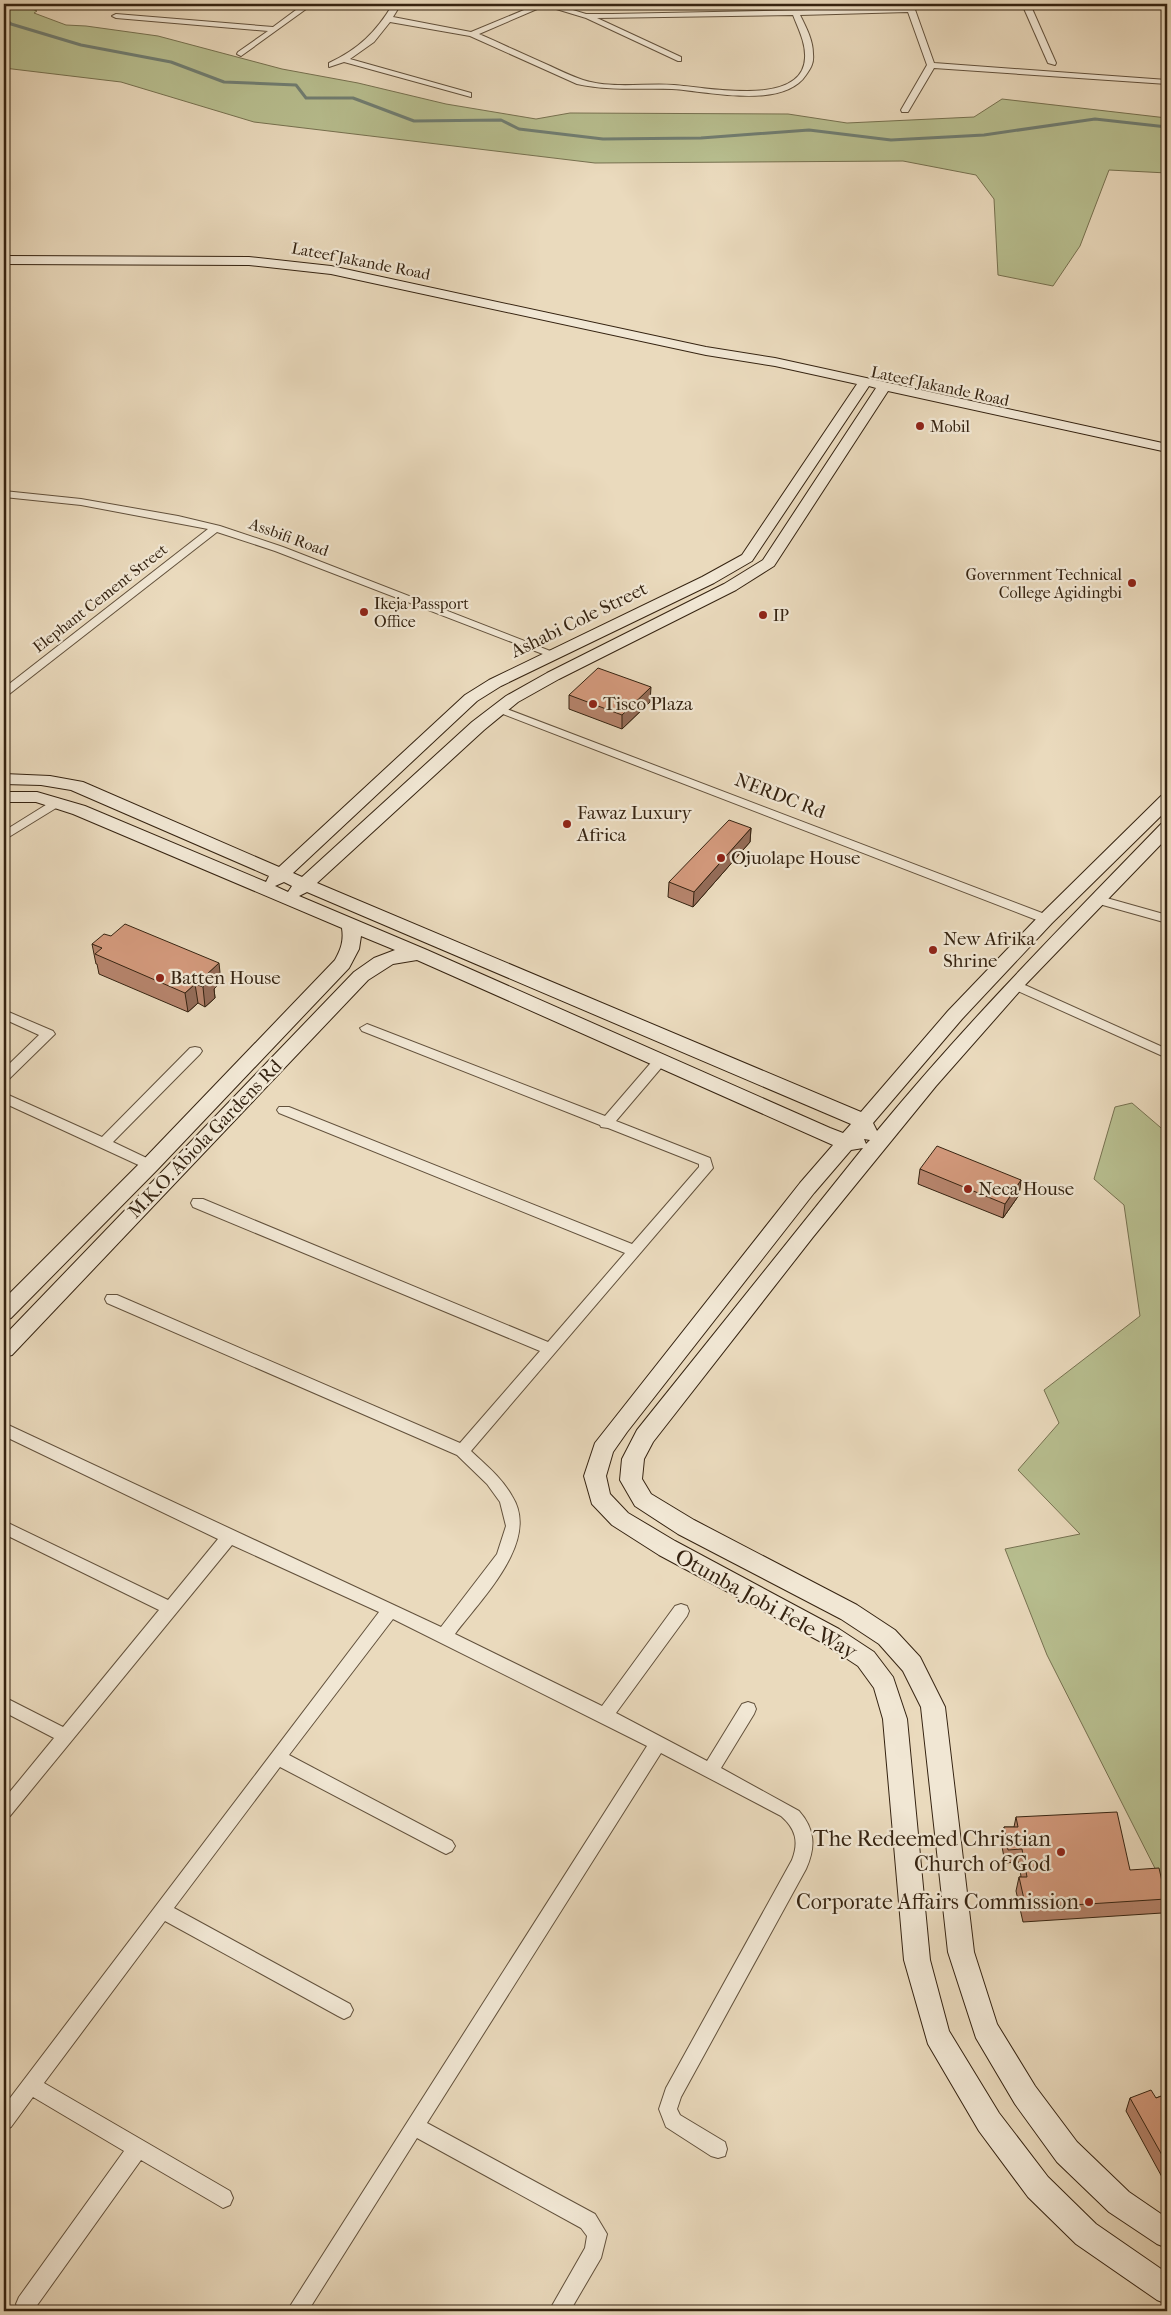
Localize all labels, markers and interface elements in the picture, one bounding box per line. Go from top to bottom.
street label: Lateef Jakande Road [290,238,432,284]
street label: Lateef Jakande Road [869,362,1011,410]
place label: Mobil [930,417,971,436]
marker: Mobil [914,420,926,432]
street label: Assbifi Road [246,514,332,560]
street label: Elephant Cement Street [29,539,171,656]
place label: Government Technical College Agidingbi [966,565,1123,602]
street label: Ashabi Cole Street [506,577,651,663]
marker: Government Technical College Agidingbi [1126,577,1138,589]
place label: Ikeja Passport Office [374,594,469,631]
marker: Ikeja Passport Office [358,606,370,618]
place label: IP [773,606,789,625]
marker: IP [757,609,769,621]
place label: Tisco Plaza [603,693,693,715]
marker: Tisco Plaza [587,698,599,710]
street label: NERDC Rd [732,769,829,824]
place label: Fawaz Luxury Africa [576,802,693,846]
marker: Fawaz Luxury Africa [561,818,573,830]
place label: Ojuolape House [731,847,860,869]
marker: Ojuolape House [715,852,727,864]
place label: New Afrika Shrine [943,928,1036,972]
marker: New Afrika Shrine [927,944,939,956]
place label: Batten House [170,967,281,989]
marker: Batten House [154,972,166,984]
street label: M.K.O. Abiola Gardens Rd [123,1055,287,1223]
place label: Neca House [978,1178,1074,1200]
marker: Neca House [962,1183,974,1195]
street label: Otunba Jobi Fele Way [671,1543,863,1665]
place label: The Redeemed Christian Church of God [813,1826,1052,1877]
marker: The Redeemed Christian Church of God [1055,1846,1067,1858]
place label: Corporate Affairs Commission [796,1889,1079,1915]
marker: Corporate Affairs Commission [1083,1896,1095,1908]

